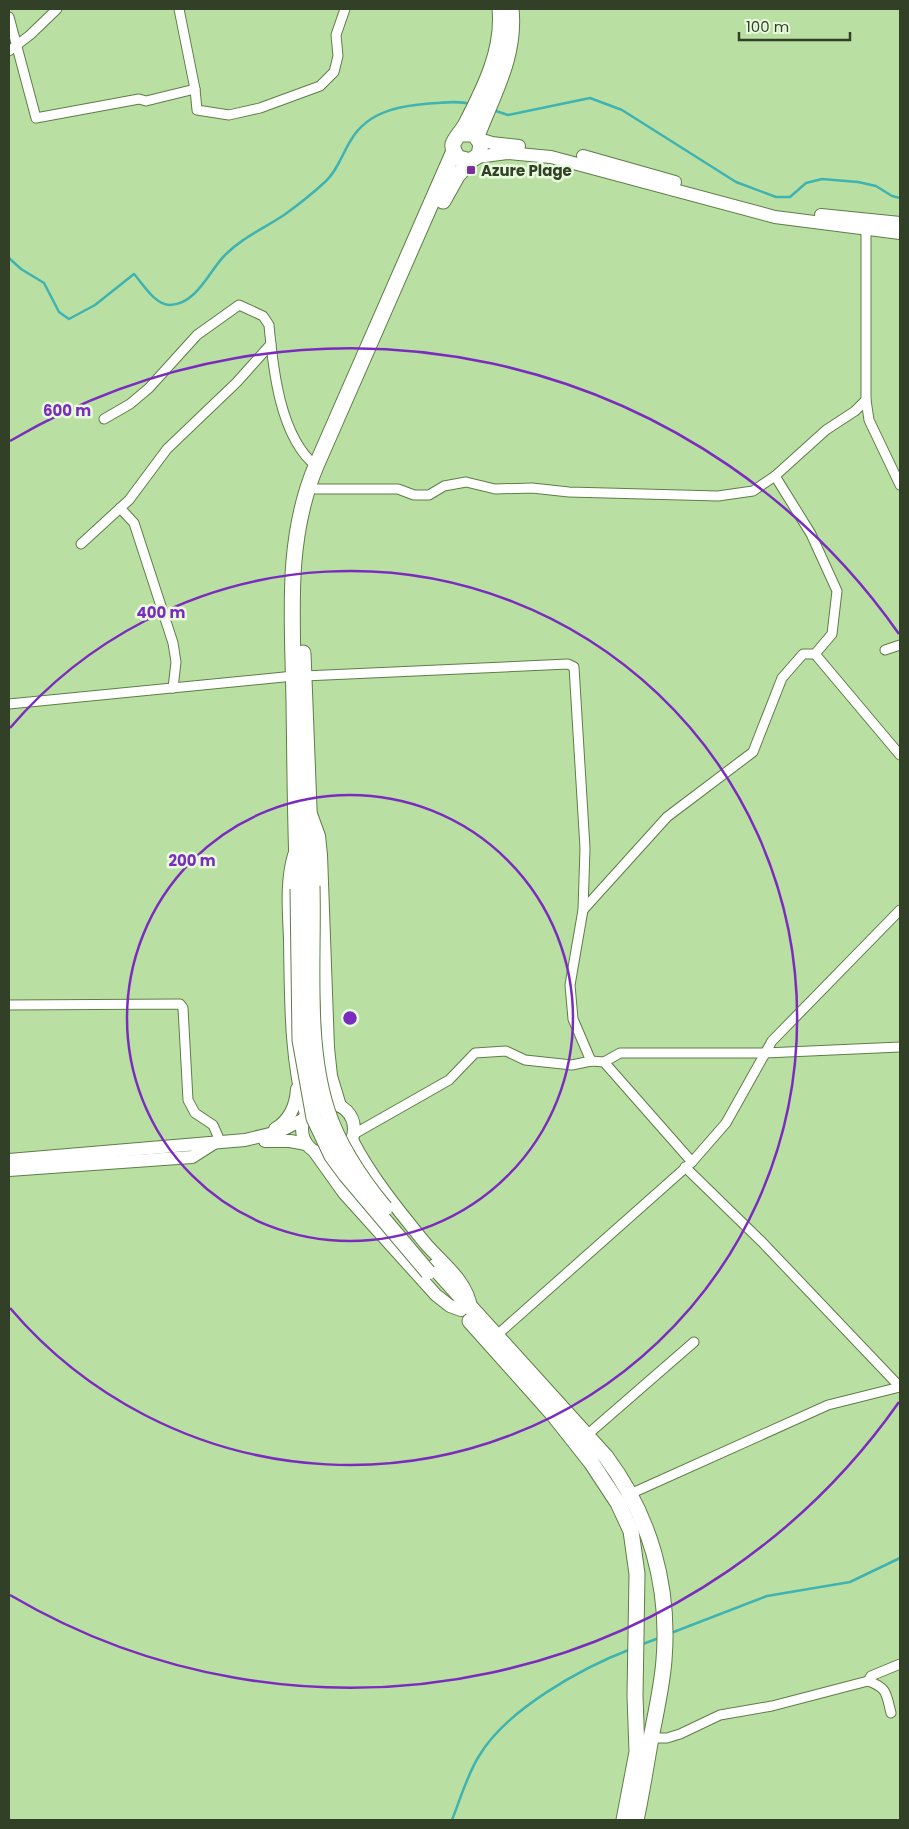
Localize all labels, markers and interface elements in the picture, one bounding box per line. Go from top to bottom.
scale bar [739,10,850,42]
text: 100 m [746,16,789,37]
place label: Azure Plage [481,160,572,181]
marker: Azure Plage [465,164,477,176]
text: 600 m [43,400,91,421]
text: 400 m [137,602,186,623]
text: 200 m [168,850,216,871]
centre of rings [341,1009,359,1027]

